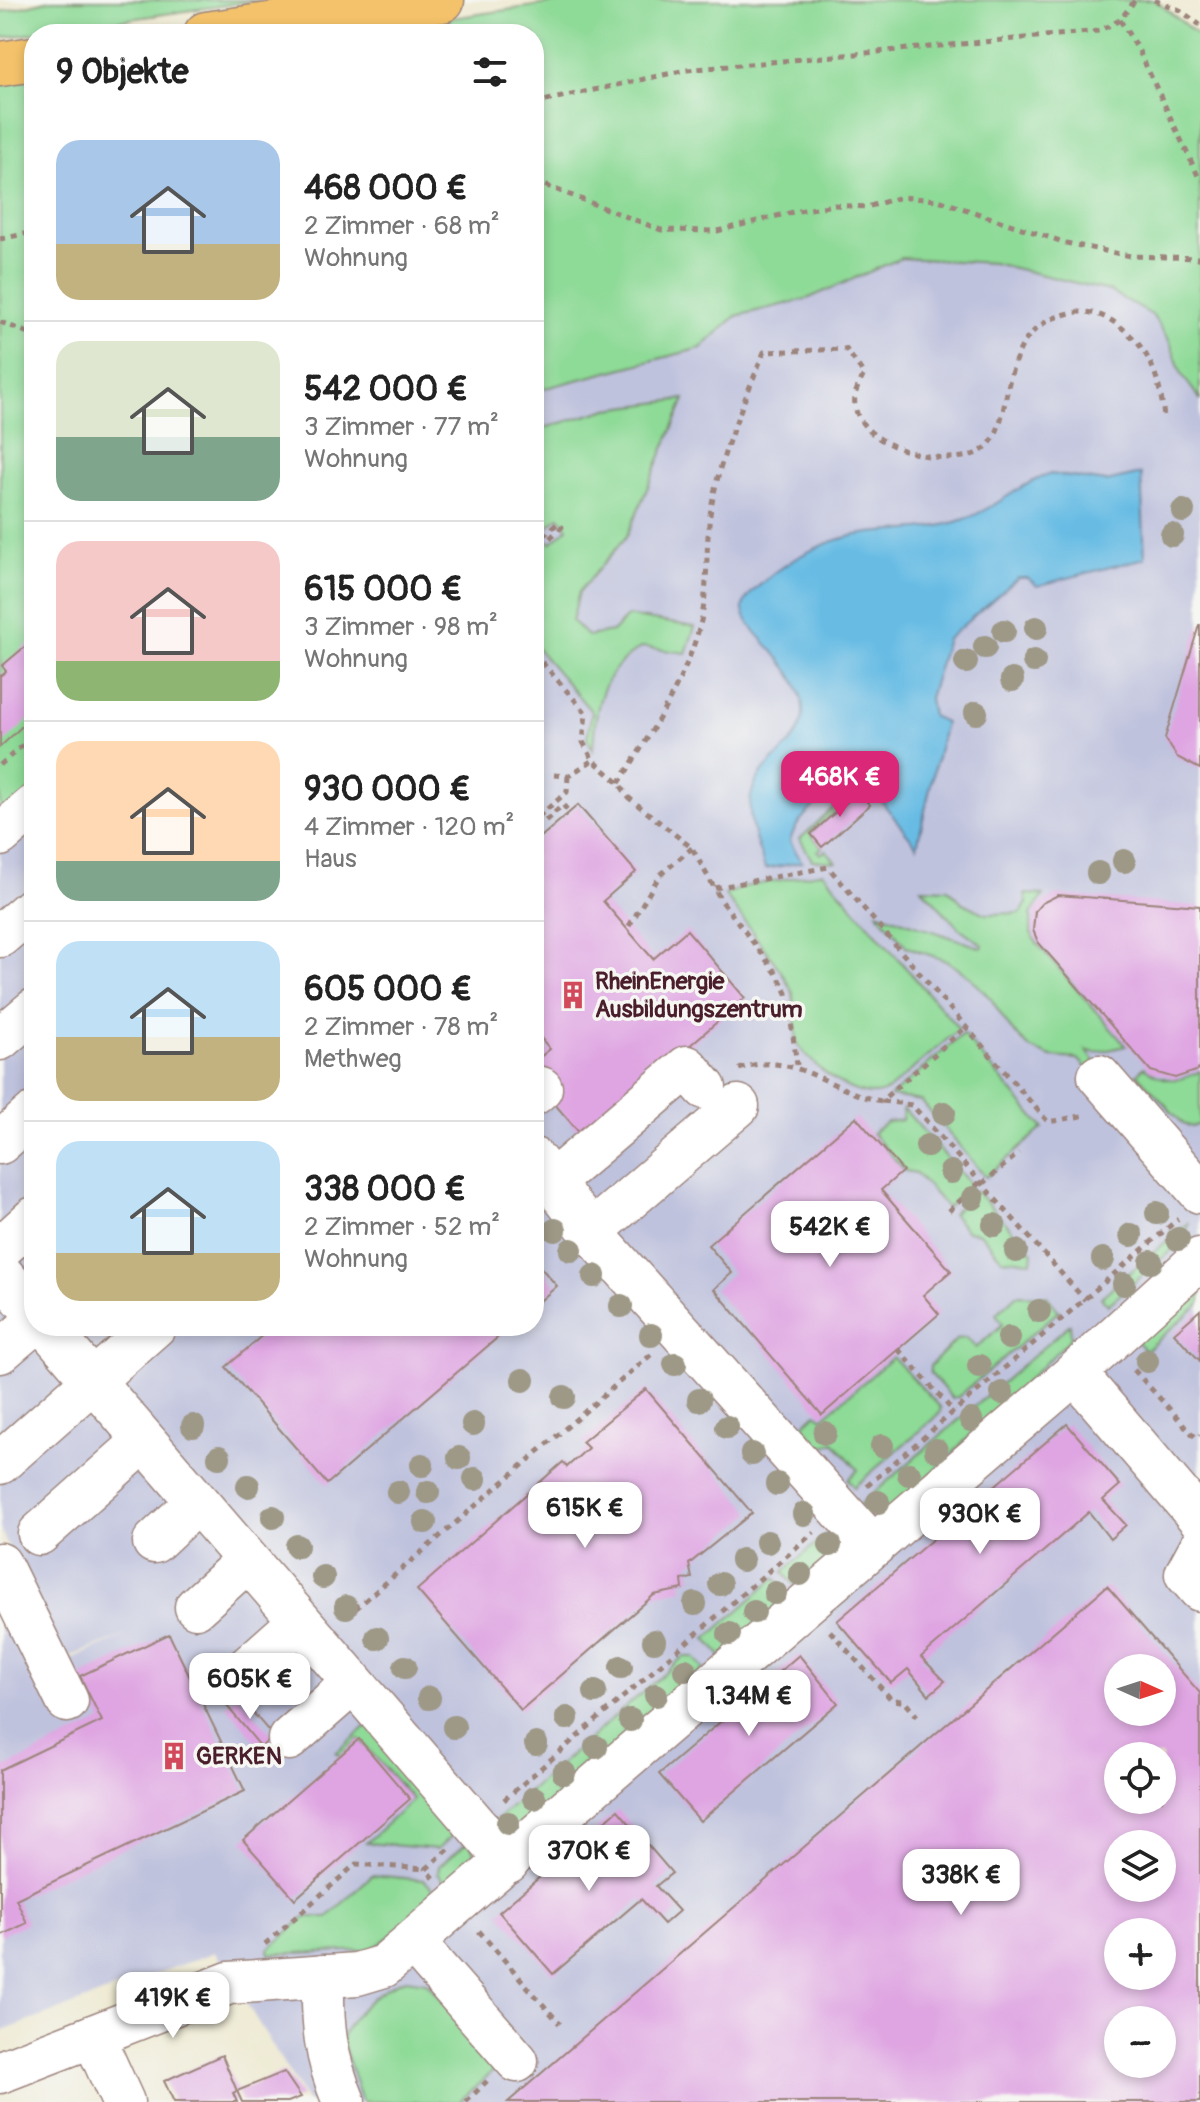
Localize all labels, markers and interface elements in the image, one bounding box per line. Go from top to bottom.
icon: filters [468,50,512,94]
text: 9 Objekte [56,51,188,94]
text: 468 000 € [304,167,468,210]
icon: home [120,172,216,268]
text: 2 Zimmer · 68 m² [304,210,500,242]
text: Wohnung [304,242,408,274]
text: 542 000 € [304,368,468,411]
icon: home [120,373,216,469]
text: 3 Zimmer · 77 m² [304,411,499,443]
text: Wohnung [304,443,408,475]
text: 615 000 € [304,568,462,611]
icon: home [120,573,216,669]
text: 3 Zimmer · 98 m² [304,611,498,643]
text: Wohnung [304,643,408,675]
pin: 468K € [775,751,905,819]
text: 468K € [799,761,881,793]
text: 930 000 € [304,768,471,811]
icon: home [120,773,216,869]
text: 4 Zimmer · 120 m² [304,811,515,843]
text: Haus [304,843,357,875]
place label: RheinEnergie Ausbildungszentrum [595,967,803,1024]
text: 605 000 € [304,968,472,1011]
icon: home [120,973,216,1069]
building icon: RheinEnergie Ausbildungszentrum [558,980,588,1010]
text: 2 Zimmer · 78 m² [304,1011,498,1043]
text: Methweg [304,1043,402,1075]
text: 338 000 € [304,1168,466,1211]
icon: home [120,1173,216,1269]
pin: 542K € [765,1201,895,1269]
text: 2 Zimmer · 52 m² [304,1211,500,1243]
text: 542K € [789,1211,871,1243]
text: Wohnung [304,1243,408,1275]
pin: 615K € [520,1482,650,1550]
pin: 930K € [915,1488,1045,1556]
text: 615K € [546,1492,624,1524]
text: 930K € [938,1498,1022,1530]
pin: 605K € [185,1653,315,1721]
north arrow [1104,1654,1176,1726]
map controls [1104,1654,1176,2078]
text: 605K € [207,1663,293,1695]
pin: 1.34M € [675,1670,823,1738]
text: 1.34M € [706,1680,792,1712]
building icon: GERKEN [159,1741,189,1771]
place label: GERKEN [196,1742,282,1771]
button: locate [1104,1742,1176,1814]
pin: 370K € [524,1825,654,1893]
button: layers [1104,1830,1176,1902]
text: 370K € [547,1835,631,1867]
pin: 338K € [896,1849,1026,1917]
text: 338K € [921,1859,1001,1891]
button: + [1104,1918,1176,1990]
pin: 419K € [108,1972,238,2040]
text: 419K € [134,1982,212,2014]
button: − [1104,2006,1176,2078]

